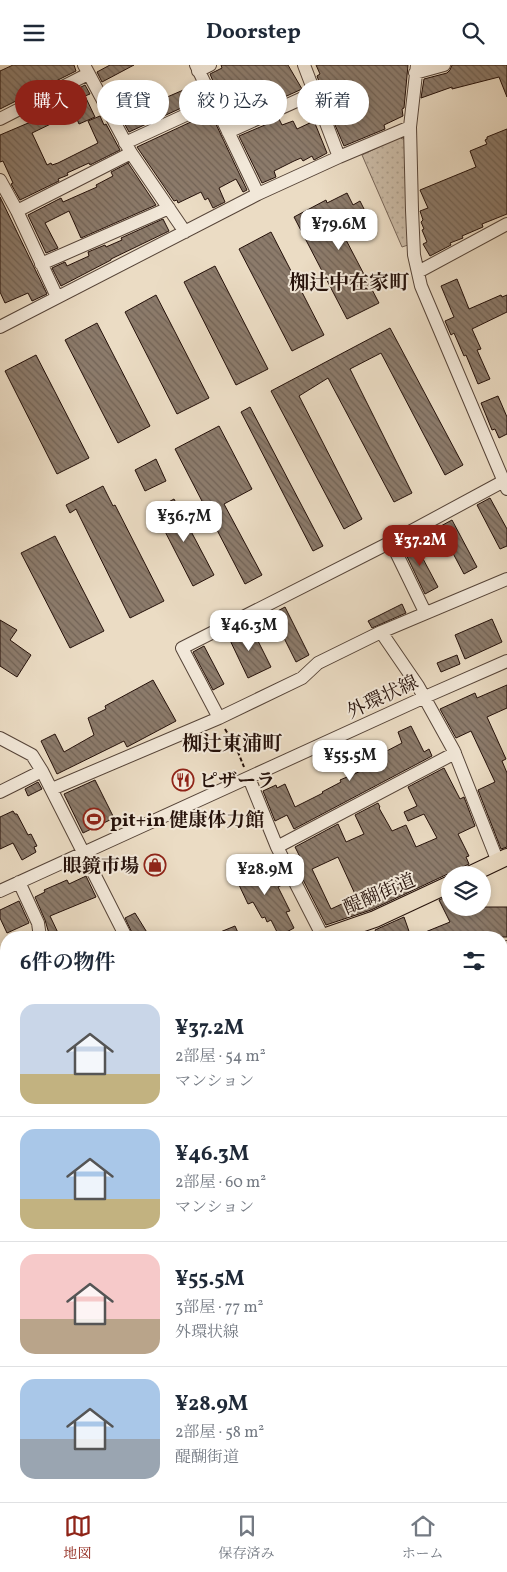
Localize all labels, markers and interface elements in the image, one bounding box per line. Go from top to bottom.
text: Doorstep [206,17,301,48]
icon: menu [20,19,48,47]
icon: search [459,19,487,47]
chip: 購入 [15,80,87,125]
chip: 賃貸 [97,80,169,125]
chip: 絞り込み [179,80,287,125]
chip: 新着 [297,80,369,125]
pin: ¥79.6M [298,209,380,251]
text: ¥79.6M [311,214,367,236]
district label: 椥辻中在家町 [289,270,410,298]
pin: ¥36.7M [143,501,225,543]
text: ¥36.7M [157,506,211,528]
pin: ¥37.2M [379,525,461,567]
text: ¥37.2M [394,530,446,552]
pin: ¥46.3M [208,609,290,652]
text: ¥46.3M [221,615,277,637]
street label: 外環状線 [343,670,423,726]
district label: 椥辻東浦町 [182,731,283,759]
pin: ¥55.5M [309,739,391,782]
text: ¥55.5M [323,745,377,767]
restaurant icon: ピザーラ [171,768,195,792]
place label: ピザーラ [199,769,275,795]
sports icon: pit+in 健康体力館 [82,807,106,831]
place label: pit+in 健康体力館 [110,808,264,834]
shop icon: 眼鏡市場 [143,853,167,877]
pin: ¥28.9M [224,853,306,896]
place label: 眼鏡市場 [63,854,139,880]
text: ¥28.9M [237,859,293,881]
map controls [441,866,491,916]
button: layers [441,866,491,916]
street label: 醍醐街道 [340,868,420,922]
icon: filters [460,947,488,975]
text: 6件の物件 [20,949,116,978]
text: ¥37.2M [175,1014,244,1043]
icon: home [60,1024,120,1084]
text: 2部屋 · 54 m² [175,1046,266,1068]
text: マンション [175,1071,254,1093]
text: ¥46.3M [175,1140,249,1169]
icon: home [60,1149,120,1209]
text: 2部屋 · 60 m² [175,1172,266,1194]
text: マンション [175,1197,254,1219]
text: ¥55.5M [175,1265,245,1294]
icon: home [60,1274,120,1334]
text: 3部屋 · 77 m² [175,1297,264,1319]
text: 外環状線 [175,1322,239,1344]
text: ¥28.9M [175,1390,248,1419]
icon: home [60,1399,120,1459]
text: 2部屋 · 58 m² [175,1422,264,1444]
text: 醍醐街道 [175,1447,239,1469]
tab: 地図 [64,1512,92,1564]
tab: 保存済み [219,1512,275,1564]
tab: ホーム [402,1512,444,1564]

